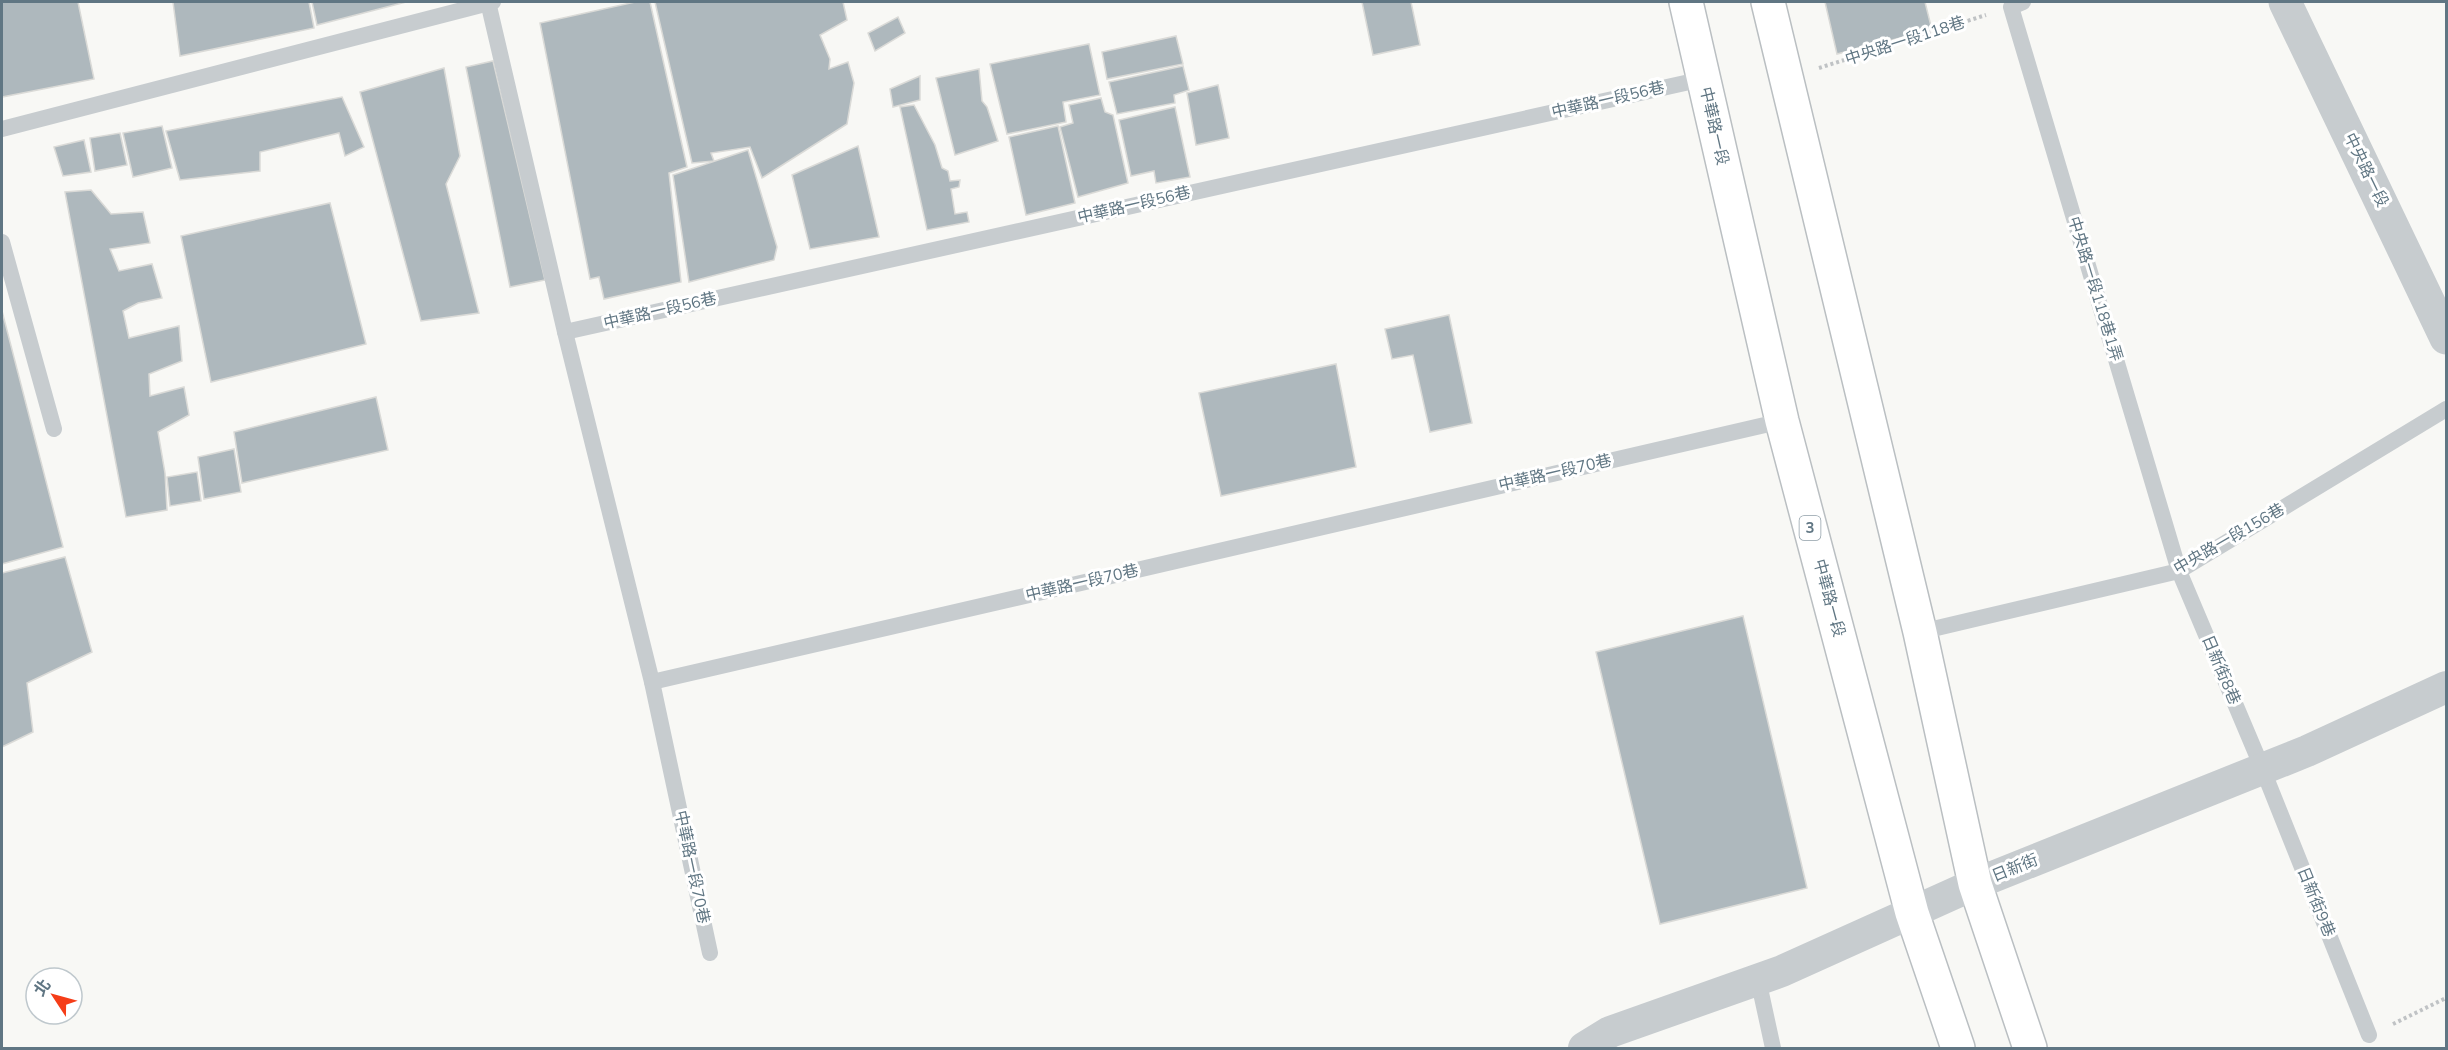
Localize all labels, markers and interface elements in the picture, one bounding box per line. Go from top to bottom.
street label: 中央路一段118巷 [1842,11,1968,71]
street label: 中華路一段56巷 [1549,76,1667,124]
street label: 中華路一段 [1694,85,1734,167]
street label: 中央路一段 [2339,129,2393,211]
street label: 中華路一段56巷 [1075,181,1193,229]
street label: 中央路一段118巷1弄 [2062,214,2128,364]
street label: 中華路一段56巷 [601,287,719,335]
street label: 中華路一段70巷 [1496,449,1614,497]
street label: 中央路一段156巷 [2169,498,2289,580]
road number: 3 [1800,516,1820,540]
street label: 中華路一段 [1808,557,1850,639]
street label: 中華路一段70巷 [1023,559,1141,607]
street label: 日新街8巷 [2196,632,2246,708]
street label: 中華路一段70巷 [669,808,715,926]
street label: 日新街 [1989,849,2041,887]
street label: 日新街9巷 [2292,864,2340,940]
north arrow [24,966,84,1026]
text: 北 [29,975,56,1001]

